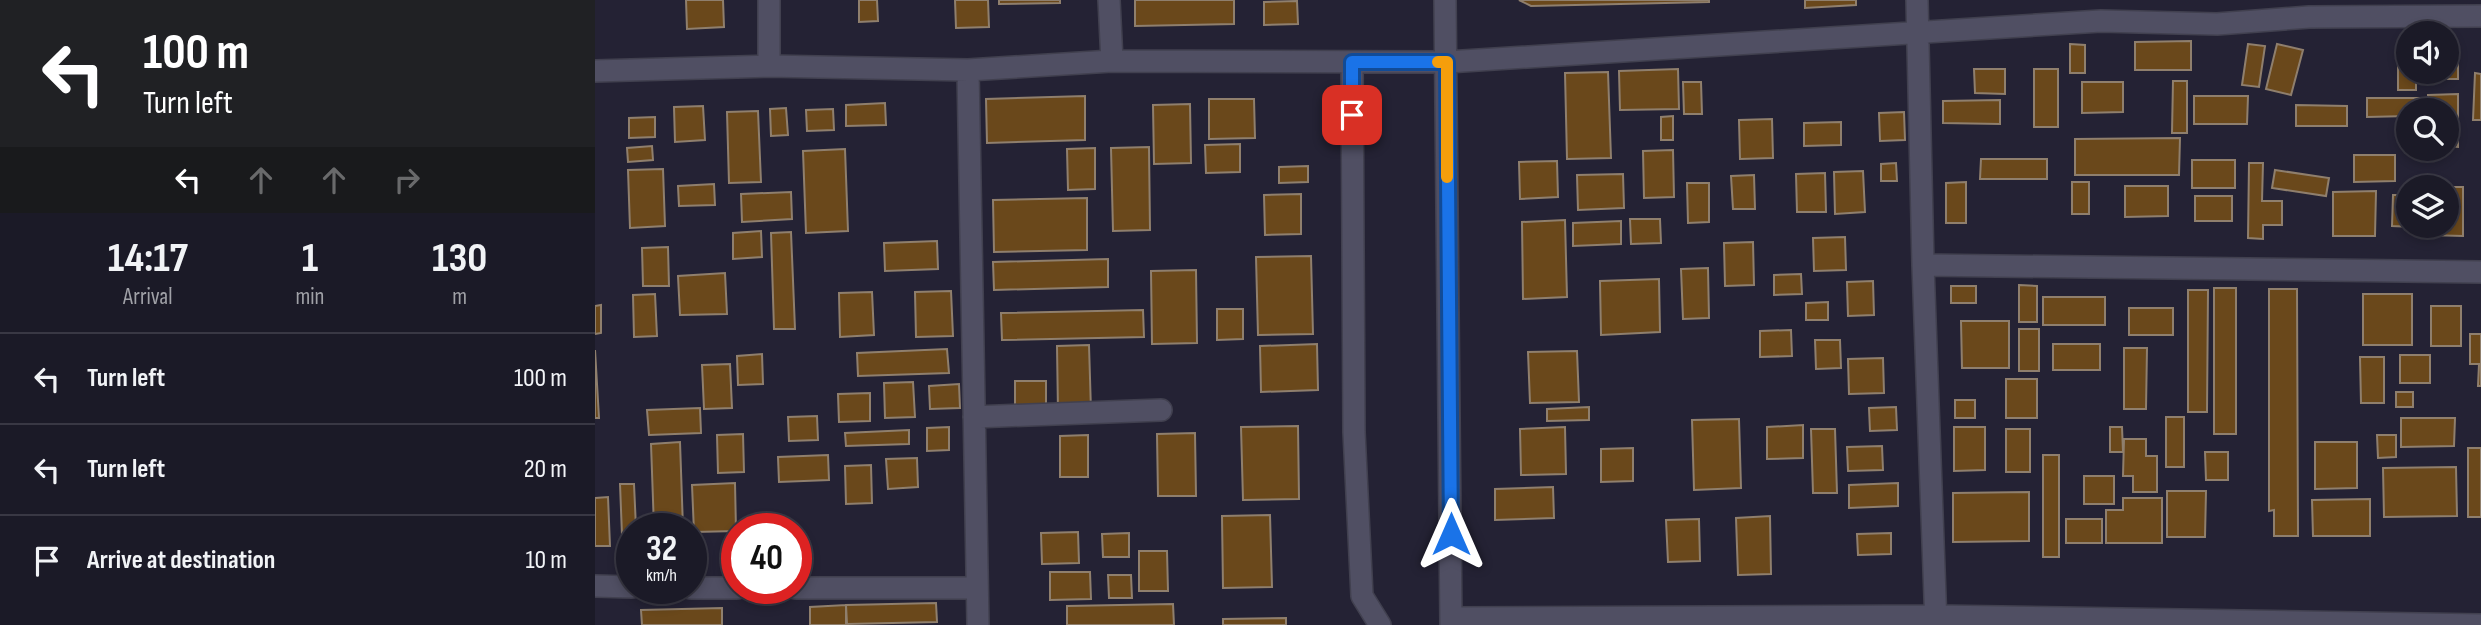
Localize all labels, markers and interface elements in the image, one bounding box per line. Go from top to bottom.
map controls [2396,21,2459,238]
button: sound [2396,21,2459,84]
text: 100 m [143,24,249,83]
icon: left [28,28,119,119]
text: Turn left [143,84,233,123]
pin [1322,85,1382,145]
icon: arrive [1333,96,1371,134]
button: search [2396,98,2459,161]
icon: left [169,161,207,199]
icon: ahead [242,161,280,199]
icon: ahead [315,161,353,199]
icon: right [388,161,426,199]
button: layers [2396,175,2459,238]
text: 14:17 [108,233,188,284]
text: 1 [302,233,318,284]
text: 130 [432,233,487,284]
text: Arrival [123,283,172,311]
text: min [296,283,324,311]
text: m [452,283,467,311]
icon: left [28,360,66,398]
text: Turn left [87,363,165,394]
text: 100 m [514,363,567,394]
icon: left [28,451,66,489]
text: Turn left [87,454,165,485]
text: 20 m [524,454,567,485]
position arrow [1414,497,1488,571]
speed limit sign: 40 [721,513,812,604]
text: 32 [646,528,677,571]
icon: arrive [28,542,66,580]
text: Arrive at destination [87,545,275,576]
text: 10 m [525,545,567,576]
text: km/h [646,565,677,586]

